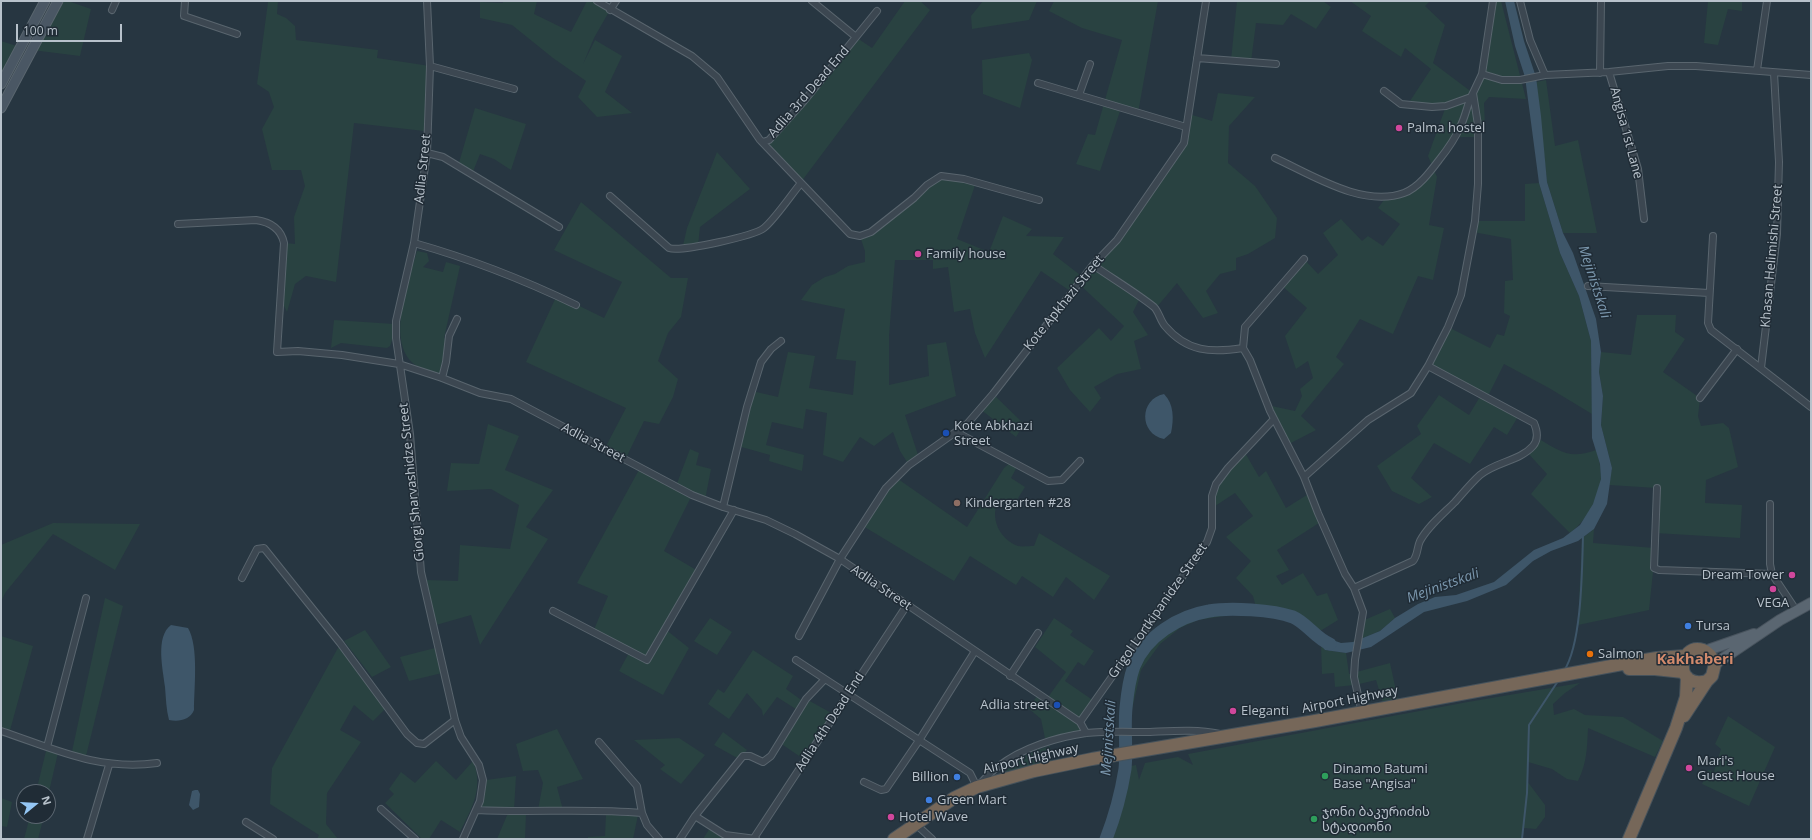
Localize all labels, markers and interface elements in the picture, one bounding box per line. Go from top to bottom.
scale bar [18,16,124,42]
text: 100 m [23,22,58,39]
street label: Adlia 3rd Dead End [765,43,853,141]
street label: Angisa 1st Lane [1606,85,1646,181]
place label: Palma hostel [1407,120,1485,136]
marker: Palma hostel [1394,123,1404,133]
street label: Adlia Street [412,134,434,204]
street label: Khasan Helimishi Street [1758,184,1786,328]
water label: Mejinistskali [1574,243,1614,321]
place label: Family house [926,246,1006,262]
marker: Family house [913,249,923,259]
street label: Kote Apkhazi Street [1021,252,1107,354]
street label: Giorgi Sharvashidze Street [396,402,428,562]
place label: Kote Abkhazi Street [954,418,1033,449]
street label: Adlia Street [559,420,627,466]
marker: Kote Abkhazi Street [941,428,951,438]
place label: Kindergarten #28 [965,495,1071,511]
marker: Kindergarten #28 [952,498,962,508]
street label: Grigol Lortkipanidze Street [1105,540,1211,682]
street label: Adlia Street [848,562,914,614]
water label: Mejinistskali [1404,565,1482,607]
place label: Dream Tower [1702,567,1784,583]
marker: Dream Tower [1787,570,1797,580]
marker: VEGA [1768,584,1778,594]
place label: VEGA [1757,595,1789,611]
place label: Tursa [1696,618,1730,634]
marker: Tursa [1683,621,1693,631]
place label: Salmon [1598,646,1643,662]
marker: Salmon [1585,649,1595,659]
district label: Kakhaberi [1657,651,1733,669]
street label: Adlia 4th Dead End [792,669,868,775]
street label: Airport Highway [1301,683,1399,717]
place label: Adlia street [980,697,1049,713]
marker: Adlia street [1052,700,1062,710]
water label: Mejinistskali [1098,700,1120,776]
place label: Eleganti [1241,703,1289,719]
marker: Eleganti [1228,706,1238,716]
street label: Airport Highway [982,740,1080,778]
place label: Mari's Guest House [1697,753,1775,784]
place label: Dinamo Batumi Base "Angisa" [1333,761,1428,792]
marker: Mari's Guest House [1684,763,1694,773]
place label: Billion [912,769,949,785]
marker: Dinamo Batumi Base "Angisa" [1320,771,1330,781]
marker: Billion [952,772,962,782]
north arrow [16,784,56,824]
place label: Green Mart [937,792,1007,808]
text: N [38,794,55,807]
marker: Green Mart [924,795,934,805]
place label: ჯონი ბაკურიძის სტადიონი [1322,804,1430,835]
place label: Hotel Wave [899,809,968,825]
marker: Hotel Wave [886,812,896,822]
marker: ჯონი ბაკურიძის სტადიონი [1309,814,1319,824]

